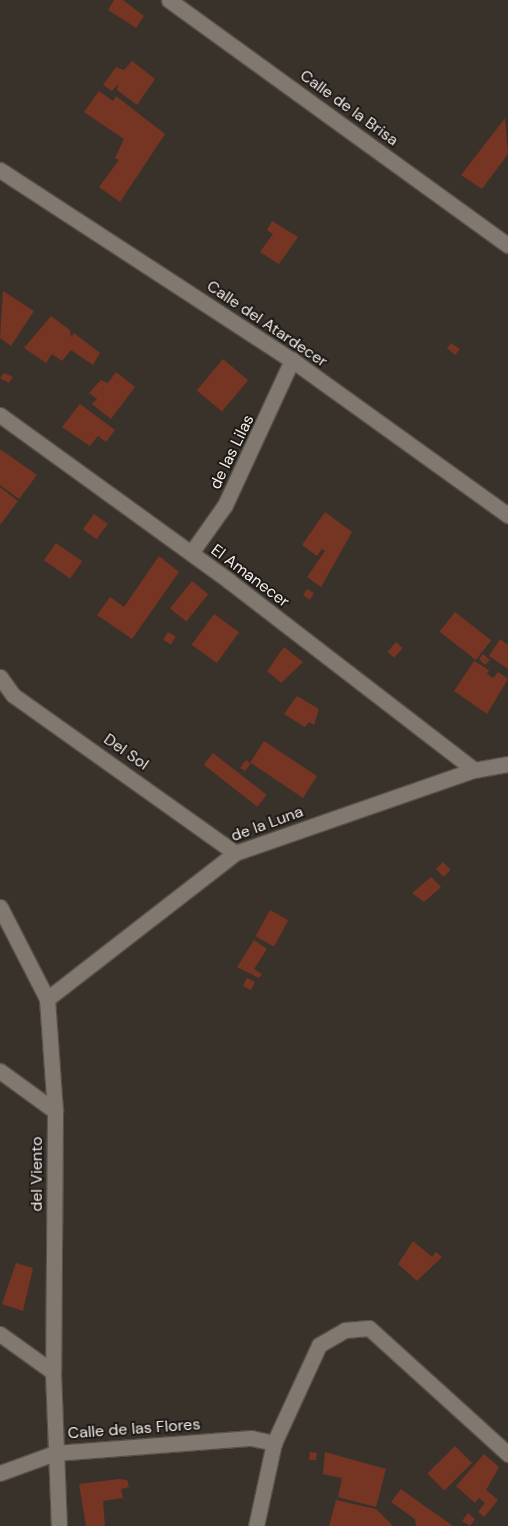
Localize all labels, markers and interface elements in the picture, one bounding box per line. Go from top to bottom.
street label: Calle de la Brisa [296,66,402,150]
street label: Calle del Atardecer [203,276,331,372]
street label: de las Lilas [206,412,258,492]
street label: El Amanecer [207,540,293,612]
street label: Del Sol [100,730,152,774]
street label: de la Luna [228,802,306,846]
street label: del Viento [27,1136,47,1212]
street label: Calle de las Flores [67,1415,201,1443]

